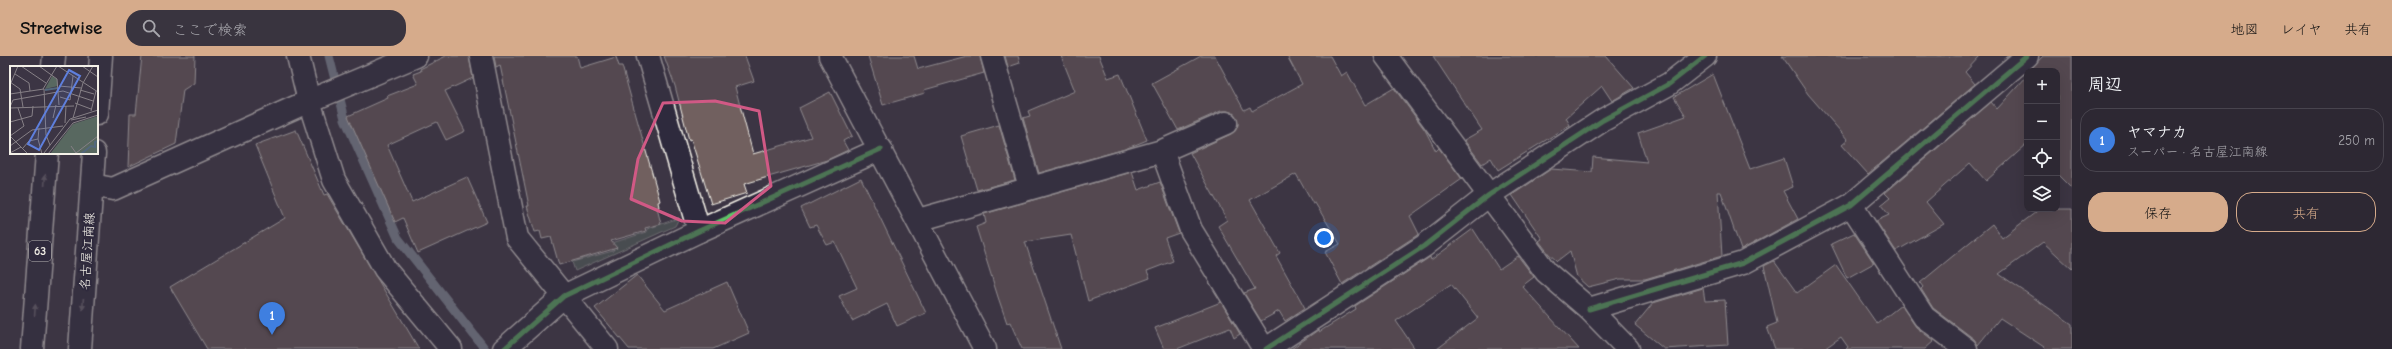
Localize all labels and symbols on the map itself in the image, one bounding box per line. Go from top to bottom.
inset map [10,66,98,154]
one-way arrow [41,174,48,186]
street label: 名古屋江南線 [77,211,97,290]
your location [1314,228,1334,248]
road number: 63 [29,241,51,261]
one-way arrow [79,298,86,310]
pin: 1 [259,302,285,335]
one-way arrow [32,304,39,316]

